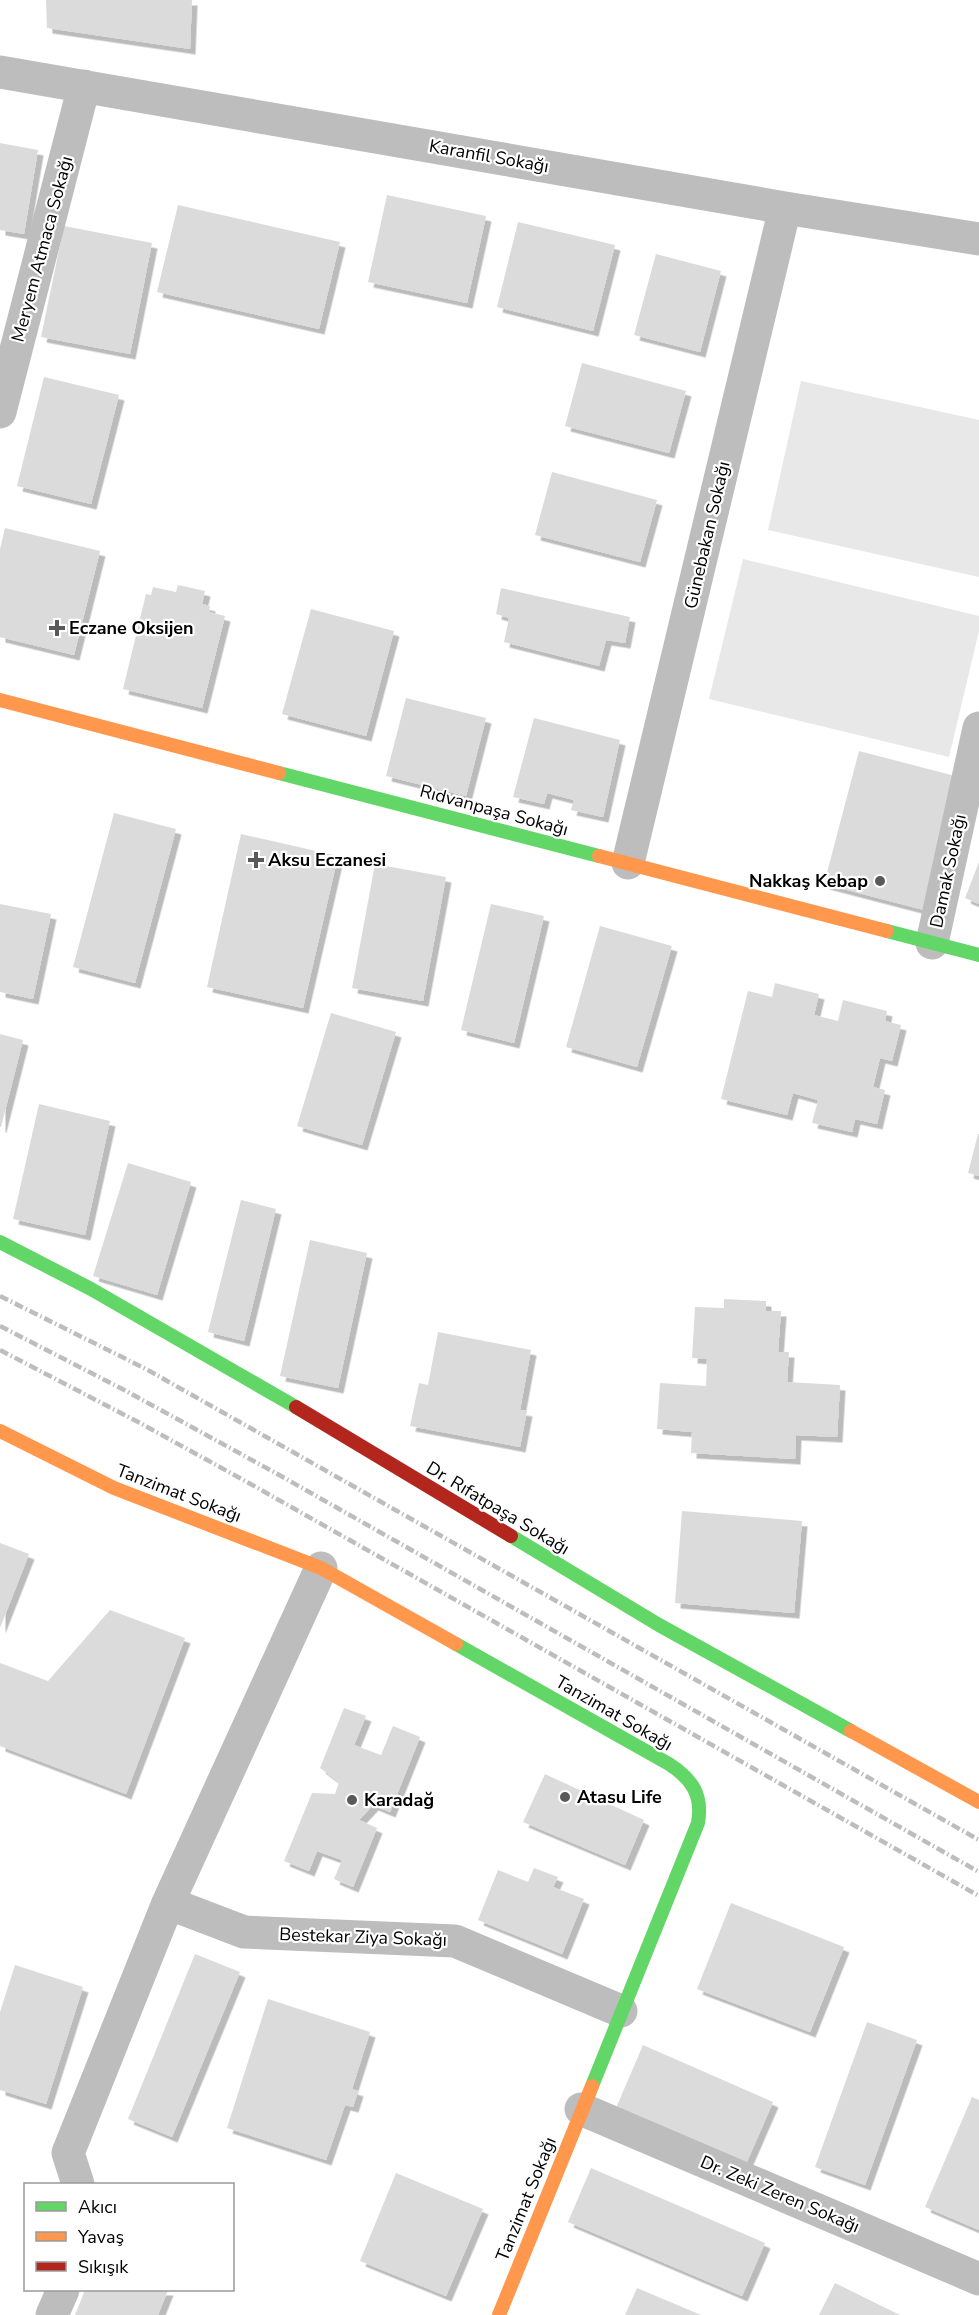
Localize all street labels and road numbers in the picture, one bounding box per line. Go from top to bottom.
street label: Karanfil Sokağı [427,134,551,178]
street label: Meryem Atmaca Sokağı [6,153,78,345]
street label: Günebakan Sokağı [678,459,736,611]
street label: Rıdvanpaşa Sokağı [417,779,571,841]
street label: Damak Sokağı [924,812,972,930]
street label: Dr. Rıfatpaşa Sokağı [422,1456,574,1560]
street label: Tanzimat Sokağı [113,1458,245,1528]
street label: Tanzimat Sokağı [551,1670,677,1756]
street label: Bestekar Ziya Sokağı [279,1922,447,1952]
street label: Tanzimat Sokağı [490,2133,562,2265]
street label: Dr. Zeki Zeren Sokağı [697,2150,863,2238]

